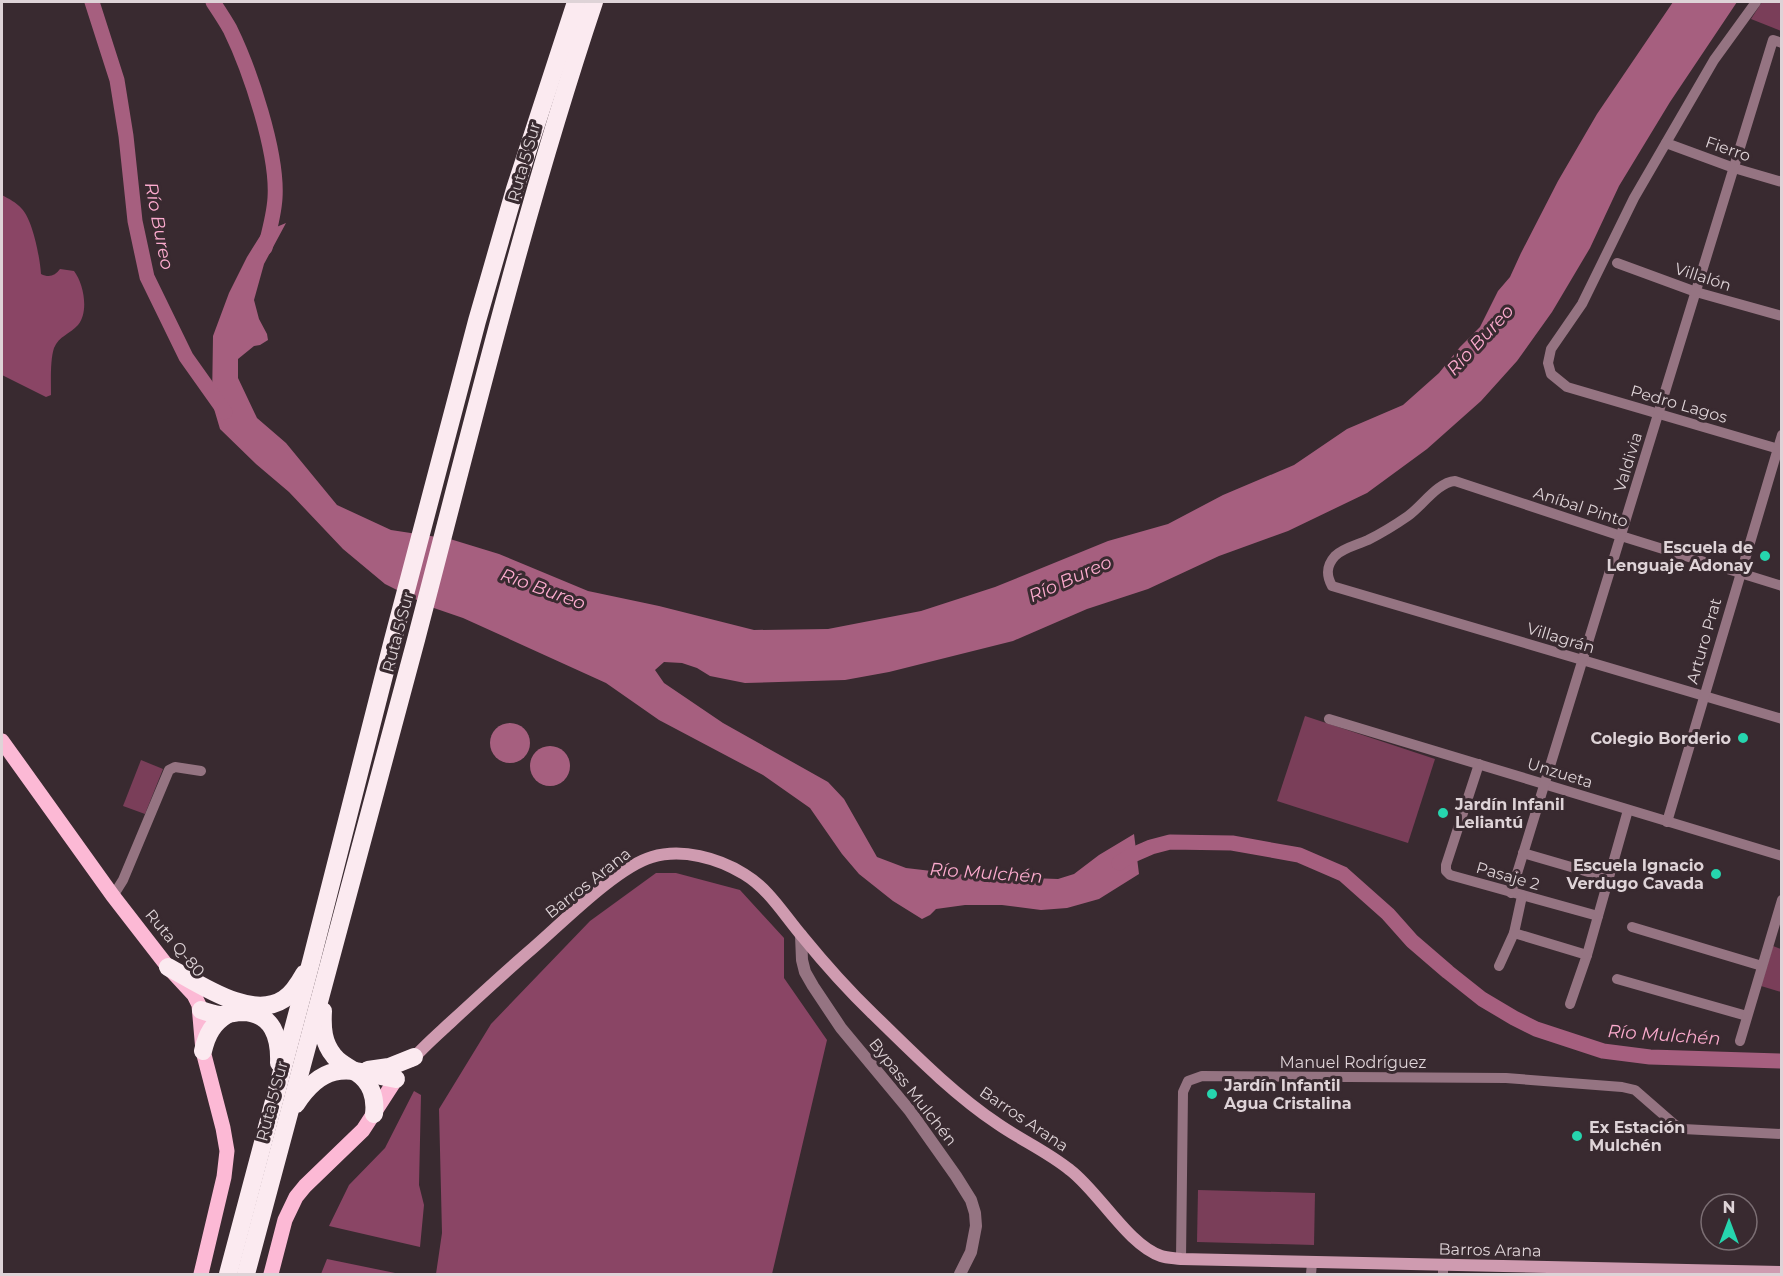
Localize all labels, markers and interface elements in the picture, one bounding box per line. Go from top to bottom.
street label: Ruta 5 Sur [504,120,544,204]
street label: Fierro [1703,132,1753,166]
water label: Río Bureo [140,180,178,272]
street label: Villalón [1672,259,1734,295]
water label: Río Bureo [1442,300,1518,380]
street label: Pedro Lagos [1628,381,1730,427]
street label: Valdivia [1610,430,1646,494]
street label: Aníbal Pinto [1531,483,1631,531]
place label: Escuela de Lenguaje Adonay [1606,538,1753,575]
marker: Escuela de Lenguaje Adonay [1758,549,1772,563]
water label: Río Bureo [1025,551,1115,607]
water label: Río Bureo [498,563,588,615]
street label: Ruta 5 Sur [378,590,418,674]
street label: Arturo Prat [1683,595,1725,686]
street label: Villagrán [1525,619,1597,657]
place label: Colegio Borderio [1591,729,1731,748]
marker: Colegio Borderio [1736,731,1750,745]
street label: Unzueta [1525,754,1595,792]
place label: Jardín Infanil Leliantú [1454,795,1565,832]
marker: Jardín Infanil Leliantú [1436,806,1450,820]
street label: Barros Arana [542,844,634,922]
place label: Escuela Ignacio Verdugo Cavada [1565,856,1704,893]
water label: Río Mulchén [929,858,1043,888]
street label: Pasaje 2 [1474,858,1542,894]
marker: Escuela Ignacio Verdugo Cavada [1709,867,1723,881]
street label: Ruta Q-80 [141,905,209,981]
water label: Río Mulchén [1607,1020,1721,1050]
street label: Bypass Mulchén [865,1034,961,1150]
street label: Manuel Rodríguez [1280,1053,1426,1072]
street label: Ruta 5 Sur [252,1059,292,1143]
place label: Jardín Infantil Agua Cristalina [1223,1076,1352,1113]
street label: Barros Arana [976,1082,1072,1156]
marker: Jardín Infantil Agua Cristalina [1205,1087,1219,1101]
place label: Ex Estación Mulchén [1589,1118,1685,1155]
marker: Ex Estación Mulchén [1570,1129,1584,1143]
north arrow [1699,1192,1759,1252]
text: N [1723,1198,1735,1217]
street label: Barros Arana [1438,1240,1542,1260]

